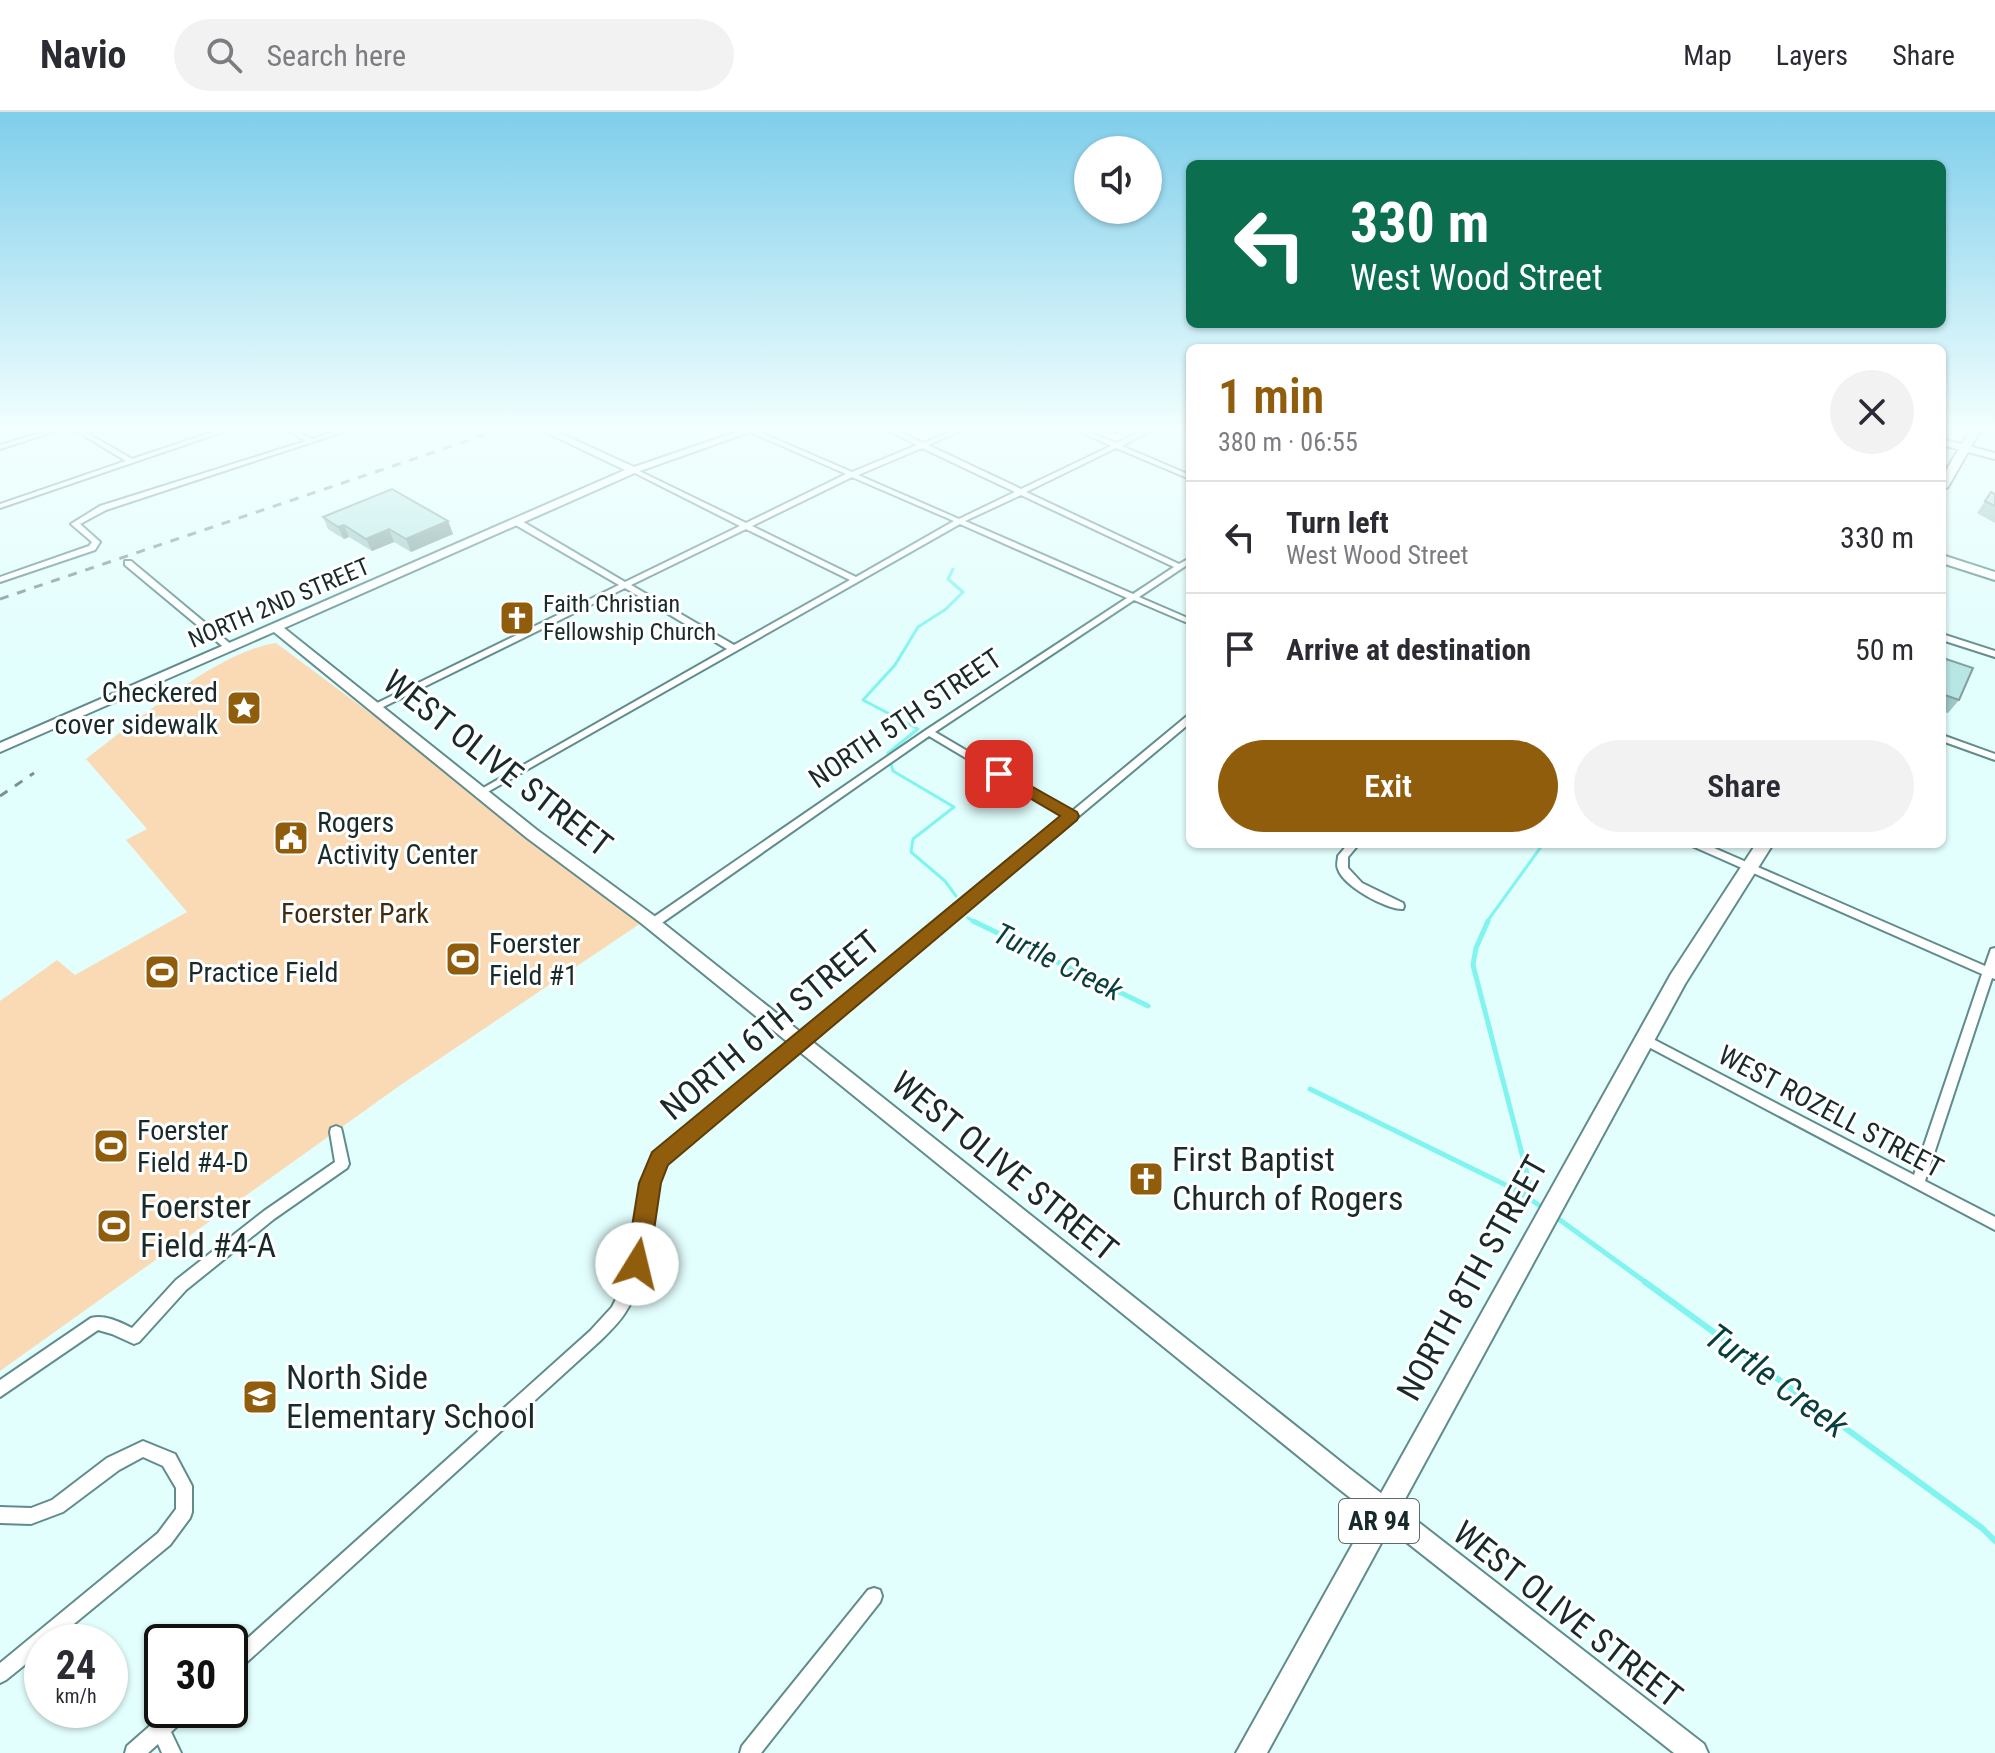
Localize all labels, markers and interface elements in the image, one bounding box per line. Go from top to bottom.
search box [174,19,734,91]
text: Navio [40,33,126,77]
icon: search [202,33,246,77]
text: Search here [266,38,406,73]
text: Map [1683,39,1732,72]
text: Layers [1776,39,1848,72]
text: Share [1892,39,1955,72]
map controls [1074,136,1162,224]
button: sound [1074,136,1162,224]
text: 330 m [1350,190,1489,256]
icon: left [1218,192,1322,296]
text: West Wood Street [1350,257,1603,299]
text: 1 min [1218,368,1324,425]
button: close [1830,370,1914,454]
text: 380 m · 06:55 [1218,427,1358,457]
text: Turn left [1286,505,1389,540]
icon: left [1218,515,1262,559]
text: 330 m [1840,520,1914,555]
text: West Wood Street [1286,540,1468,570]
street label: NORTH 2ND STREET [184,552,374,654]
place label: Faith Christian Fellowship Church [543,590,716,646]
church icon: Faith Christian Fellowship Church [498,599,536,637]
icon: arrive [1218,627,1262,671]
text: Arrive at destination [1286,632,1531,667]
text: 50 m [1855,632,1914,667]
street label: NORTH 5TH STREET [803,642,1008,795]
street label: WEST OLIVE STREET [376,661,620,865]
place label: Checkered cover sidewalk [54,676,218,741]
place icon: Checkered cover sidewalk [225,689,263,727]
pin [965,740,1033,808]
button: Exit [1218,740,1558,832]
button: Share [1574,740,1914,832]
icon: arrive [977,752,1021,796]
place label: Rogers Activity Center [317,806,478,871]
public building icon: Rogers Activity Center [272,819,310,857]
park label: Foerster Park [281,897,429,930]
water label: Turtle Creek [988,915,1129,1008]
street label: NORTH 6TH STREET [652,922,888,1128]
place label: Foerster Field #1 [489,927,581,992]
sports icon: Foerster Field #1 [444,940,482,978]
sports icon: Practice Field [143,953,181,991]
place label: Practice Field [188,956,338,989]
street label: WEST ROZELL STREET [1713,1038,1949,1185]
street label: WEST OLIVE STREET [884,1063,1126,1269]
place label: Foerster Field #4-D [137,1114,249,1179]
sports icon: Foerster Field #4-D [92,1127,130,1165]
place label: First Baptist Church of Rogers [1172,1139,1403,1218]
street label: NORTH 8TH STREET [1388,1149,1556,1407]
church icon: First Baptist Church of Rogers [1127,1160,1165,1198]
place label: Foerster Field #4-A [140,1186,276,1265]
sports icon: Foerster Field #4-A [95,1207,133,1245]
position arrow [595,1222,679,1306]
water label: Turtle Creek [1697,1315,1857,1447]
place label: North Side Elementary School [286,1357,535,1436]
school or university icon: North Side Elementary School [241,1378,279,1416]
road number: AR 94 [1339,1499,1419,1543]
street label: WEST OLIVE STREET [1446,1512,1690,1716]
speed limit sign: 30 [144,1624,248,1728]
text: 24 [56,1642,96,1689]
text: km/h [55,1684,97,1708]

